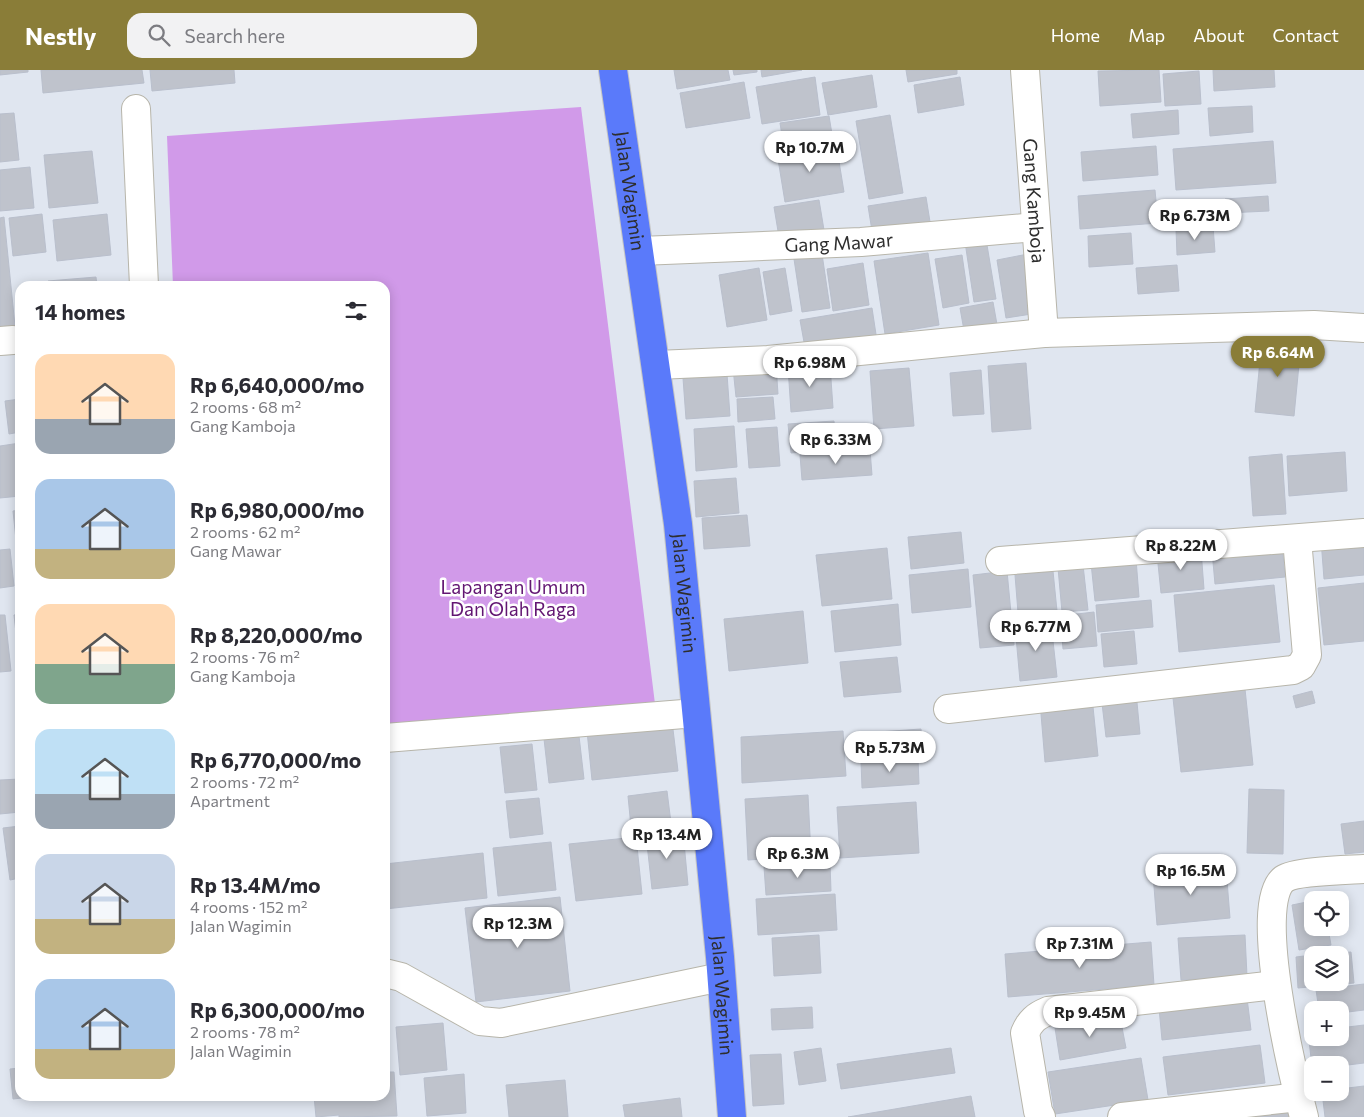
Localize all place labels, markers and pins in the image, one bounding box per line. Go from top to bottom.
pin: Rp 10.7M [758,131,862,173]
pin: Rp 6.73M [1143,198,1247,241]
pin: Rp 6.64M [1226,336,1330,378]
pin: Rp 6.98M [758,346,862,388]
pin: Rp 6.33M [784,422,888,465]
pin: Rp 8.22M [1129,528,1233,571]
pin: Rp 6.77M [984,610,1088,652]
pin: Rp 5.73M [838,730,942,773]
pin: Rp 13.4M [615,818,719,860]
pin: Rp 6.3M [752,836,844,879]
pin: Rp 16.5M [1139,854,1243,896]
pin: Rp 12.3M [466,906,570,949]
pin: Rp 7.31M [1028,926,1132,969]
pin: Rp 9.45M [1038,996,1142,1038]

